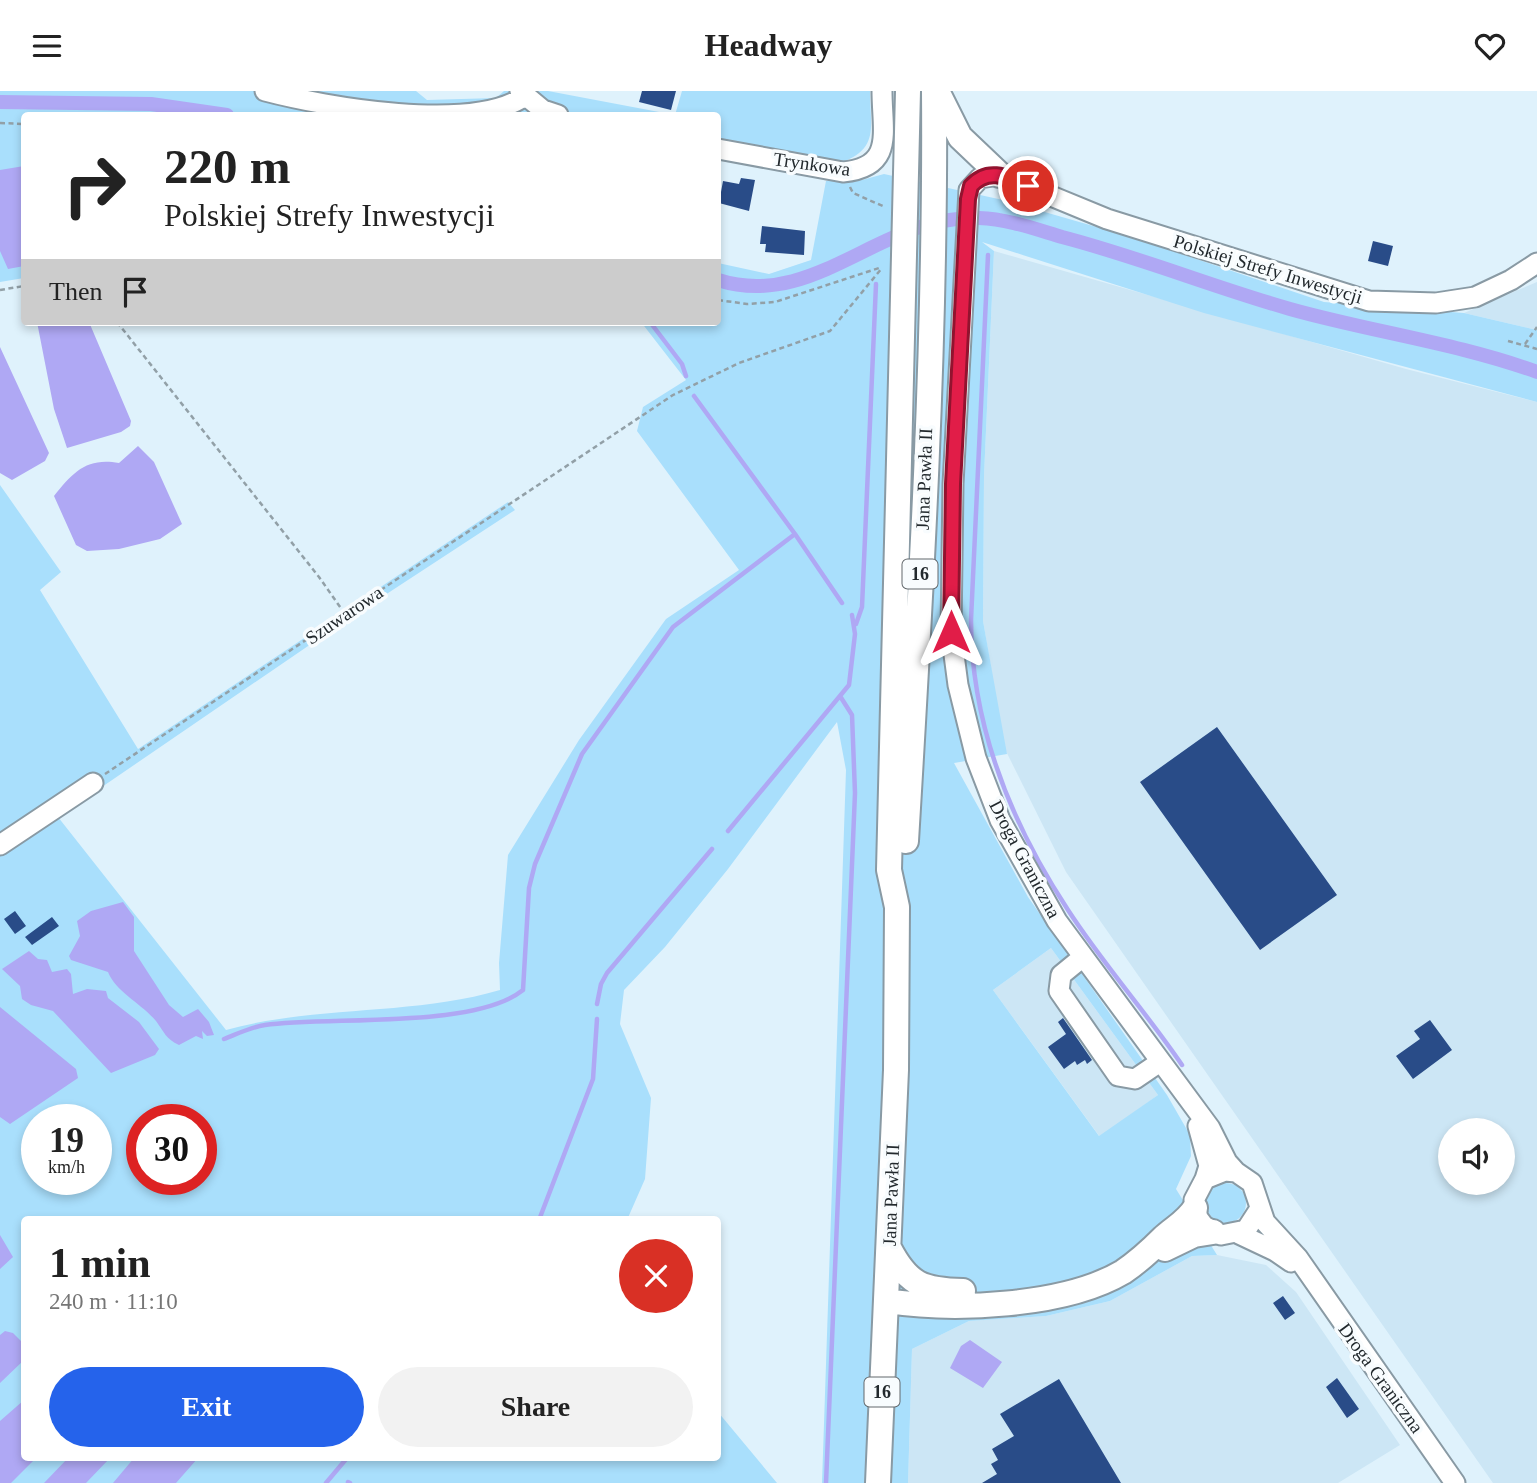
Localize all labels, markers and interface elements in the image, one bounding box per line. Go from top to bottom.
icon: menu [28,27,66,65]
text: Headway [705,27,833,63]
icon: heart [1471,27,1509,65]
text: 220 m [164,139,291,194]
icon: right [49,140,140,231]
street label: Trynkowa [772,148,852,180]
pin [998,156,1058,216]
icon: arrive [1009,167,1047,205]
text: Polskiej Strefy Inwestycji [164,197,495,233]
street label: Polskiej Strefy Inwestycji [1171,230,1365,308]
icon: arrive [116,273,154,311]
text: Then [49,277,102,306]
street label: Jana Pawła II [912,427,936,531]
road number: 16 [902,559,937,589]
street label: Szuwarowa [301,581,387,648]
position arrow [914,595,988,669]
street label: Droga Graniczna [985,797,1065,922]
speed limit sign: 30 [126,1104,217,1195]
map controls [1438,1118,1515,1195]
button: sound [1438,1118,1515,1195]
text: 19 [49,1121,84,1160]
street label: Jana Pawła II [879,1143,903,1247]
text: km/h [48,1157,85,1177]
button: close [619,1239,693,1313]
text: 1 min [49,1240,151,1286]
text: 240 m · 11:10 [49,1289,178,1314]
street label: Droga Graniczna [1334,1319,1428,1437]
button: Exit [49,1367,364,1447]
button: Share [378,1367,693,1447]
road number: 16 [864,1377,900,1407]

